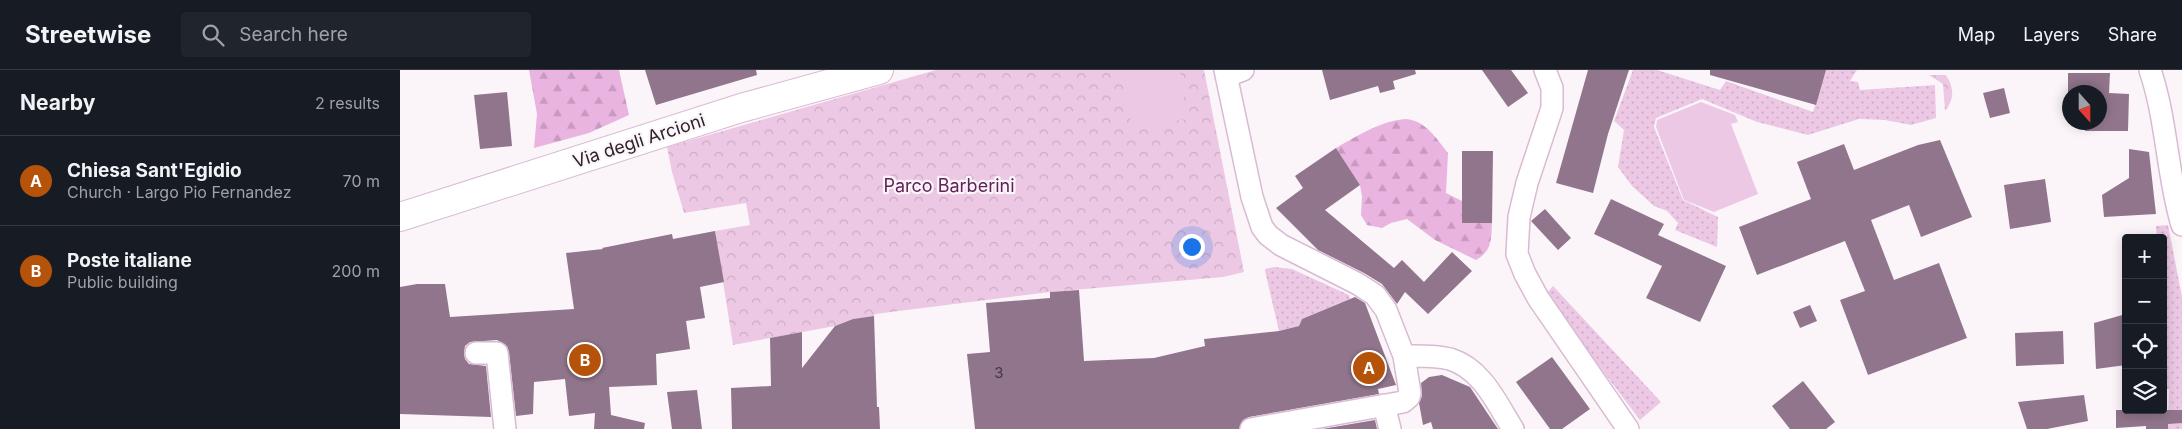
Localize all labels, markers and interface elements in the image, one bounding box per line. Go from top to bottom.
search box [181,12,531,57]
text: Streetwise [25,20,151,49]
icon: search [199,21,227,49]
text: Search here [239,23,348,46]
text: Map [1958,24,1995,45]
text: Layers [2023,24,2080,45]
text: Share [2108,24,2157,45]
north arrow [2062,85,2107,130]
text: Nearby [20,90,95,115]
text: 2 results [315,93,380,113]
street label: Via degli Arcioni [570,109,708,172]
text: Chiesa Sant'Egidio [67,159,242,182]
text: A [30,171,42,191]
text: 70 m [343,171,380,191]
park label: Parco Barberini [883,175,1015,196]
text: Church · Largo Pio Fernandez [67,182,292,202]
your location [1179,234,1205,260]
map controls [2122,234,2167,414]
button: + [2122,234,2167,279]
text: Poste italiane [67,249,192,272]
text: B [31,261,41,281]
text: 200 m [332,261,380,281]
text: Public building [67,272,178,292]
button: − [2122,279,2167,324]
button: locate [2122,324,2167,369]
pin: B [569,341,601,379]
pin: A [1353,349,1385,387]
house number: 3 [994,363,1004,382]
button: layers [2122,369,2167,414]

